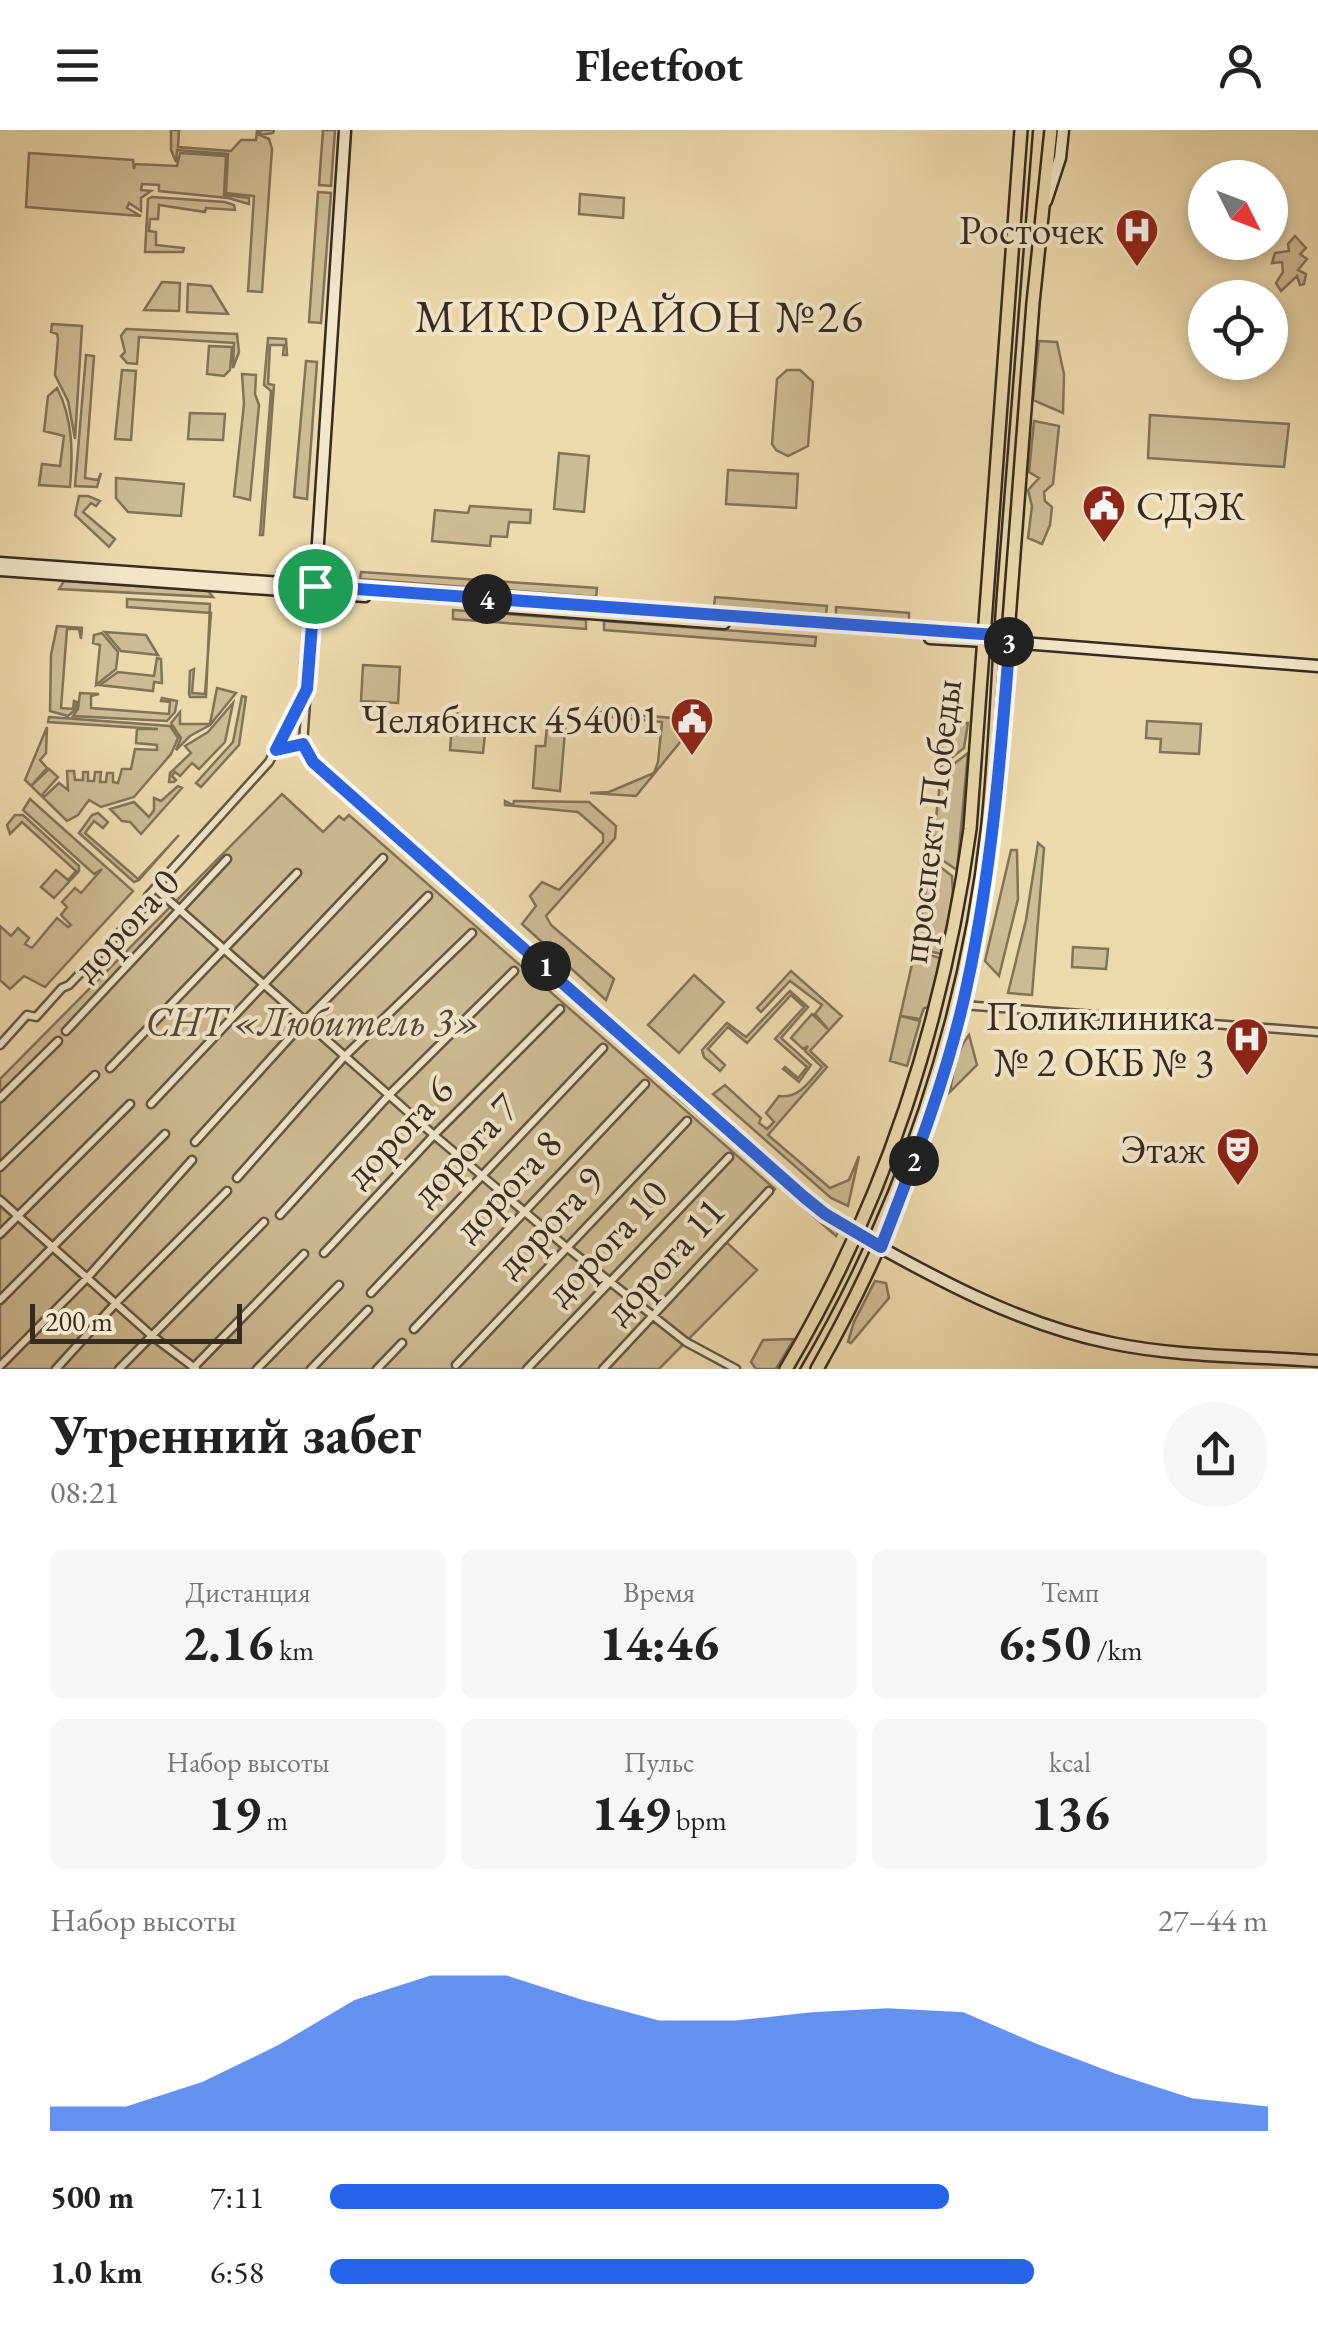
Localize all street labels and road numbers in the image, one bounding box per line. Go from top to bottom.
street label: проспект Победы [887,676,973,966]
street label: дорога 0 [60,857,190,991]
street label: дорога 6 [332,1064,464,1198]
street label: дорога 7 [399,1081,530,1216]
street label: дорога 8 [441,1118,573,1252]
street label: дорога 9 [483,1154,615,1288]
street label: дорога 10 [533,1168,679,1316]
street label: дорога 11 [592,1186,736,1334]

